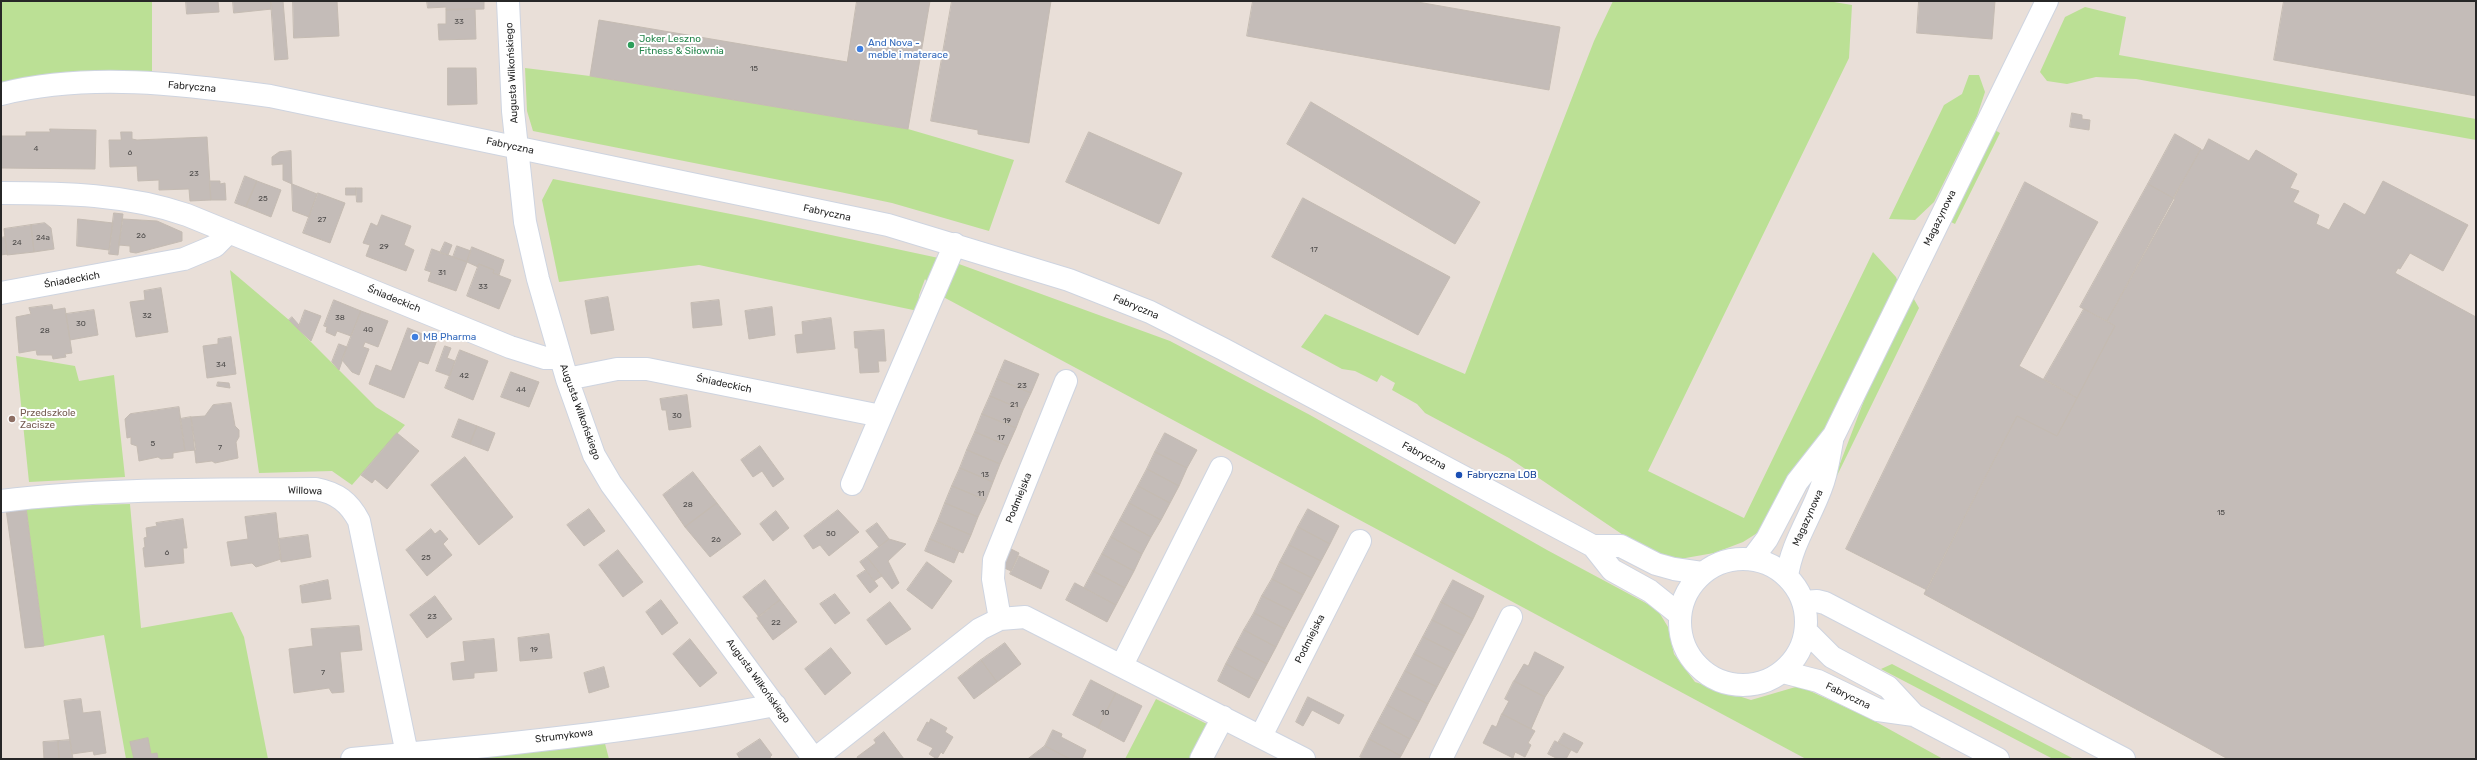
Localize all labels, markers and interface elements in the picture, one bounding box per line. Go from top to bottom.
house number: 33 [454,17,464,27]
street label: Augusta Wilkońskiego [503,22,521,124]
place label: Joker Leszno Fitness & Siłownia [639,33,724,56]
place label: And Nova - meble i materace [868,37,948,60]
marker: Joker Leszno Fitness & Siłownia [626,40,636,50]
marker: And Nova - meble i materace [855,44,865,54]
house number: 15 [750,64,758,74]
street label: Fabryczna [167,79,217,95]
street label: Fabryczna [485,135,535,157]
house number: 4 [34,144,38,154]
house number: 6 [128,148,132,158]
house number: 23 [189,169,199,179]
street label: Magazynowa [1921,188,1959,248]
house number: 25 [258,194,268,204]
street label: Fabryczna [802,202,852,224]
house number: 27 [318,215,326,225]
house number: 26 [136,231,146,241]
house number: 24a [36,233,50,243]
house number: 24 [12,238,22,248]
house number: 29 [379,242,389,252]
house number: 17 [1310,245,1318,255]
house number: 31 [438,268,446,278]
street label: Śniadeckich [43,269,101,291]
house number: 33 [478,282,488,292]
street label: Śniadeckich [366,283,422,315]
street label: Fabryczna [1111,292,1161,322]
house number: 32 [142,311,152,321]
house number: 38 [335,313,345,323]
house number: 30 [76,319,86,329]
house number: 40 [363,325,373,335]
house number: 28 [40,326,50,336]
place label: MB Pharma [423,331,476,343]
marker: MB Pharma [410,332,420,342]
house number: 34 [216,360,226,370]
street label: Augusta Wilkońskiego [557,362,603,462]
house number: 42 [459,371,469,381]
street label: Śniadeckich [695,372,753,396]
house number: 23 [1017,381,1027,391]
house number: 44 [516,385,526,395]
house number: 21 [1010,400,1018,410]
place label: Przedszkole Zacisze [20,407,76,430]
house number: 30 [672,411,682,421]
marker: Przedszkole Zacisze [7,414,17,424]
house number: 19 [1003,416,1011,426]
house number: 17 [997,433,1005,443]
house number: 5 [151,439,155,449]
street label: Fabryczna [1400,439,1448,473]
house number: 7 [218,443,222,453]
place label: Fabryczna LOB [1467,469,1537,481]
house number: 13 [981,470,989,480]
marker: Fabryczna LOB [1454,470,1464,480]
street label: Podmiejska [1003,471,1035,525]
street label: Willowa [288,484,322,498]
street label: Magazynowa [1790,488,1826,548]
house number: 11 [978,489,984,499]
house number: 28 [683,500,693,510]
house number: 15 [2217,508,2225,518]
house number: 50 [826,529,836,539]
house number: 26 [711,535,721,545]
house number: 6 [165,548,169,558]
house number: 25 [421,553,431,563]
house number: 23 [427,612,437,622]
street label: Podmiejska [1293,613,1327,665]
house number: 22 [771,618,781,628]
street label: Augusta Wilkońskiego [723,637,793,725]
house number: 19 [530,645,538,655]
house number: 7 [321,668,325,678]
street label: Fabryczna [1824,680,1872,712]
house number: 10 [1101,708,1109,718]
street label: Strumykowa [534,727,594,745]

